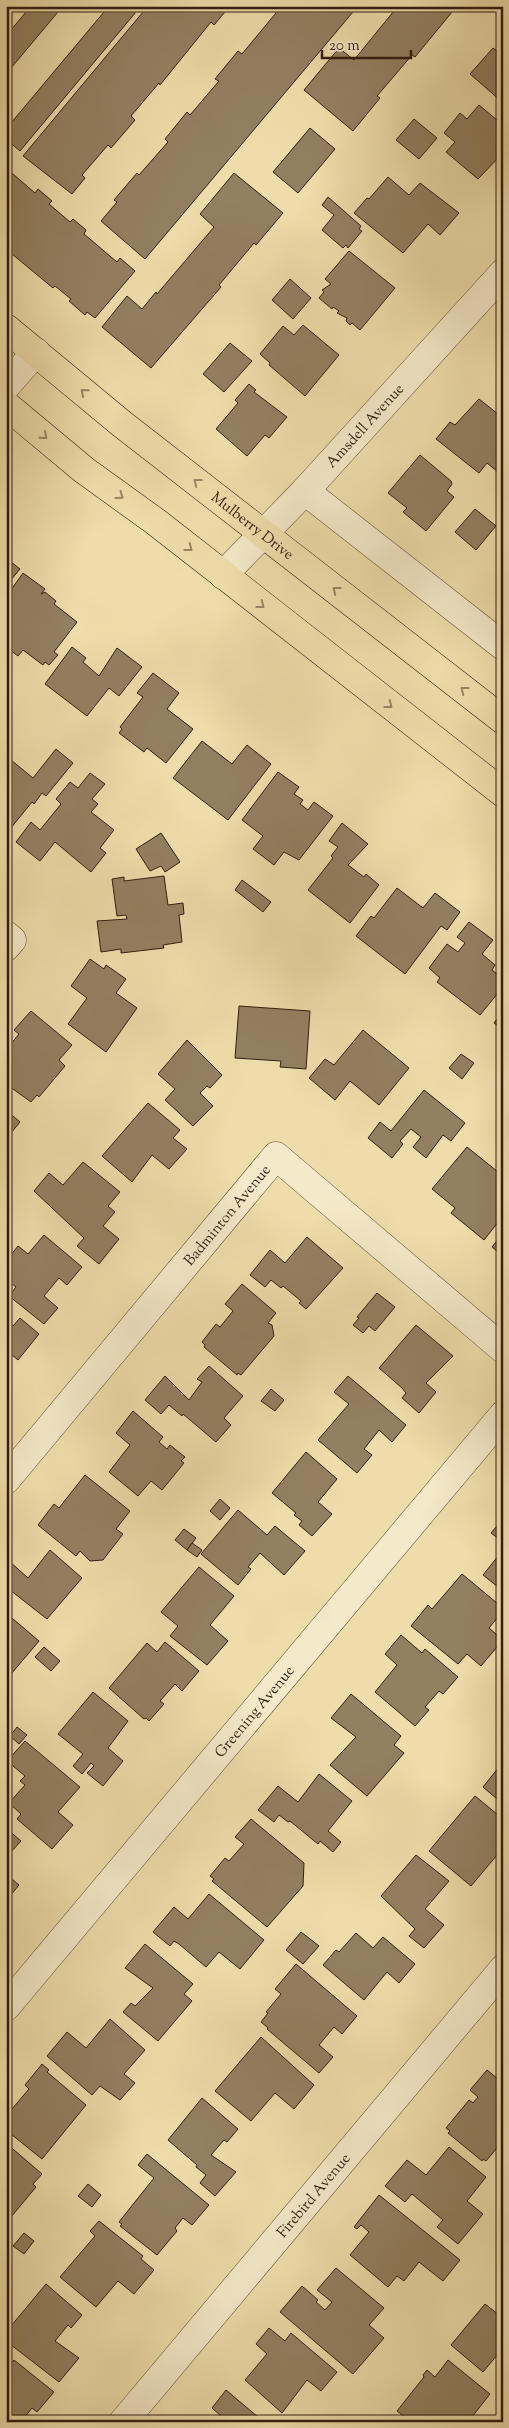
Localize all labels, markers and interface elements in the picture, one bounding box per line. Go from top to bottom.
scale bar [322,28,410,60]
text: 20 m [329,36,360,57]
street label: Amsdell Avenue [322,380,410,473]
one-way arrow [81,389,90,398]
one-way arrow [38,430,47,439]
one-way arrow [193,479,203,488]
street label: Mulberry Drive [206,488,298,566]
one-way arrow [114,490,124,499]
one-way arrow [183,543,192,551]
one-way arrow [333,588,342,596]
one-way arrow [255,599,264,607]
one-way arrow [461,688,470,696]
one-way arrow [383,699,392,707]
street label: Badminton Avenue [180,1161,276,1271]
street label: Greening Avenue [210,1662,300,1763]
street label: Firebird Avenue [273,2149,356,2243]

